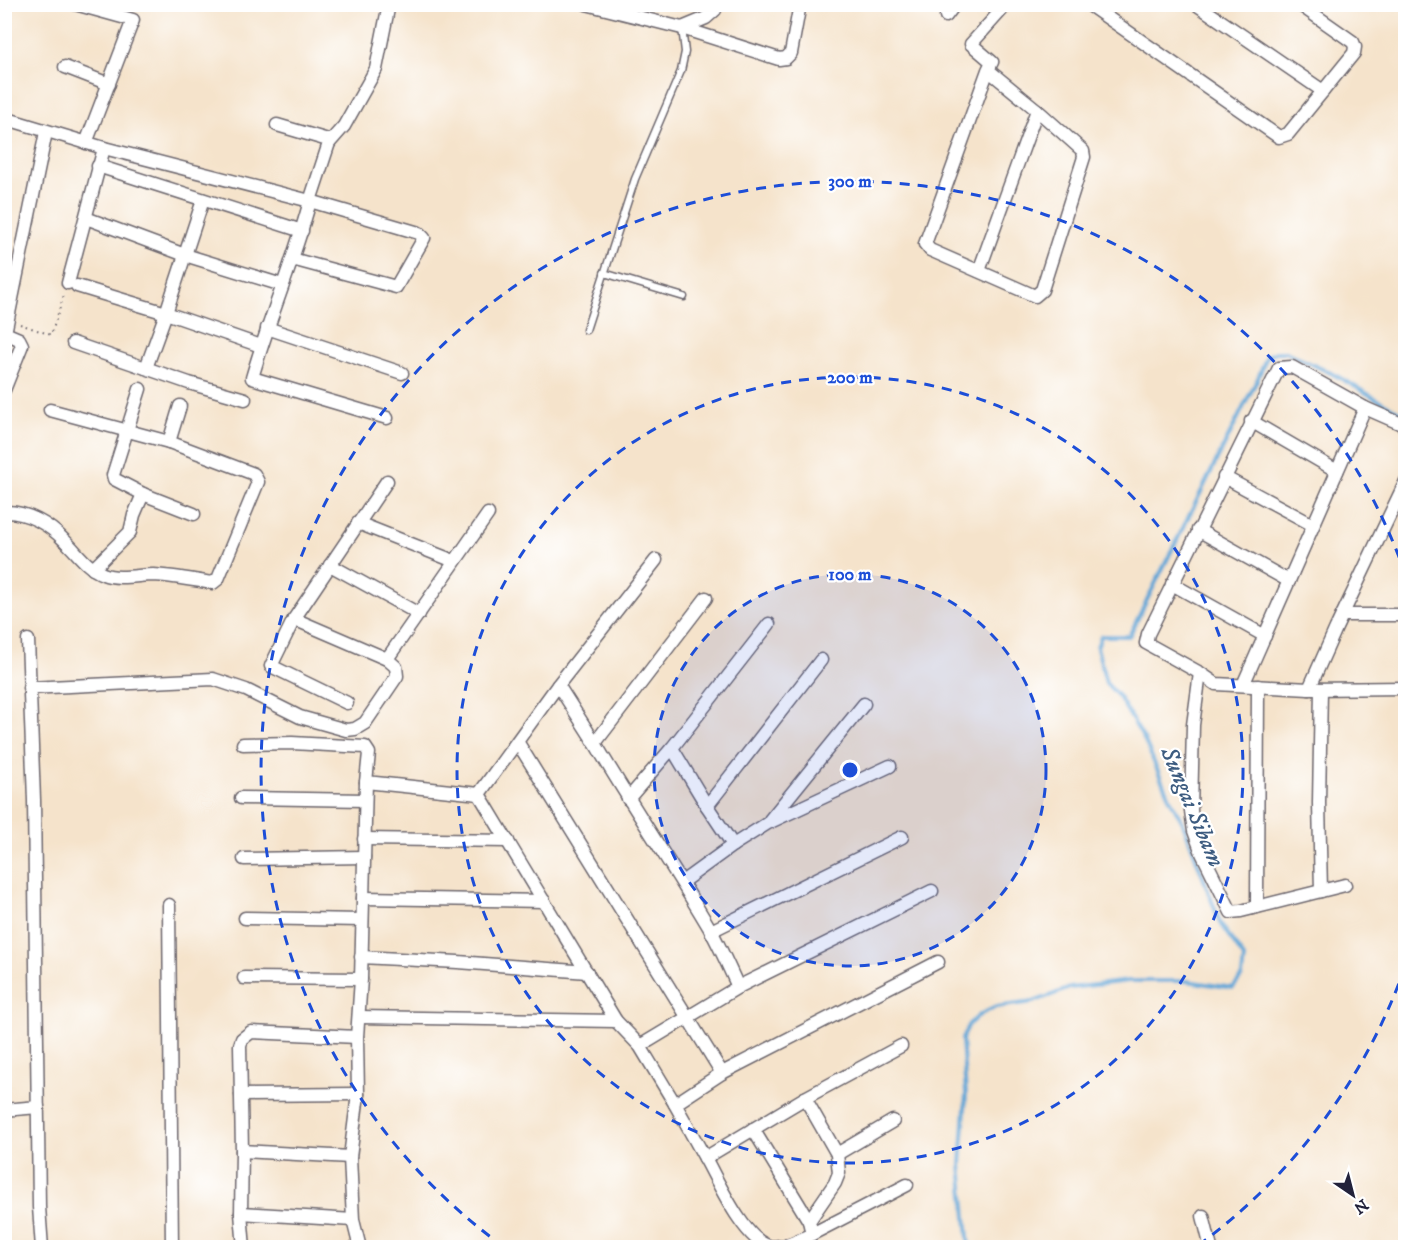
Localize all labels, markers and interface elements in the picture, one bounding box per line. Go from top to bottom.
text: 300 m [828,171,872,193]
text: 200 m [827,367,873,389]
text: 100 m [828,564,872,586]
water label: Sungai Sibam [1153,741,1231,872]
centre of rings [840,760,860,780]
north arrow [1323,1165,1383,1225]
text: N [1350,1195,1372,1218]

